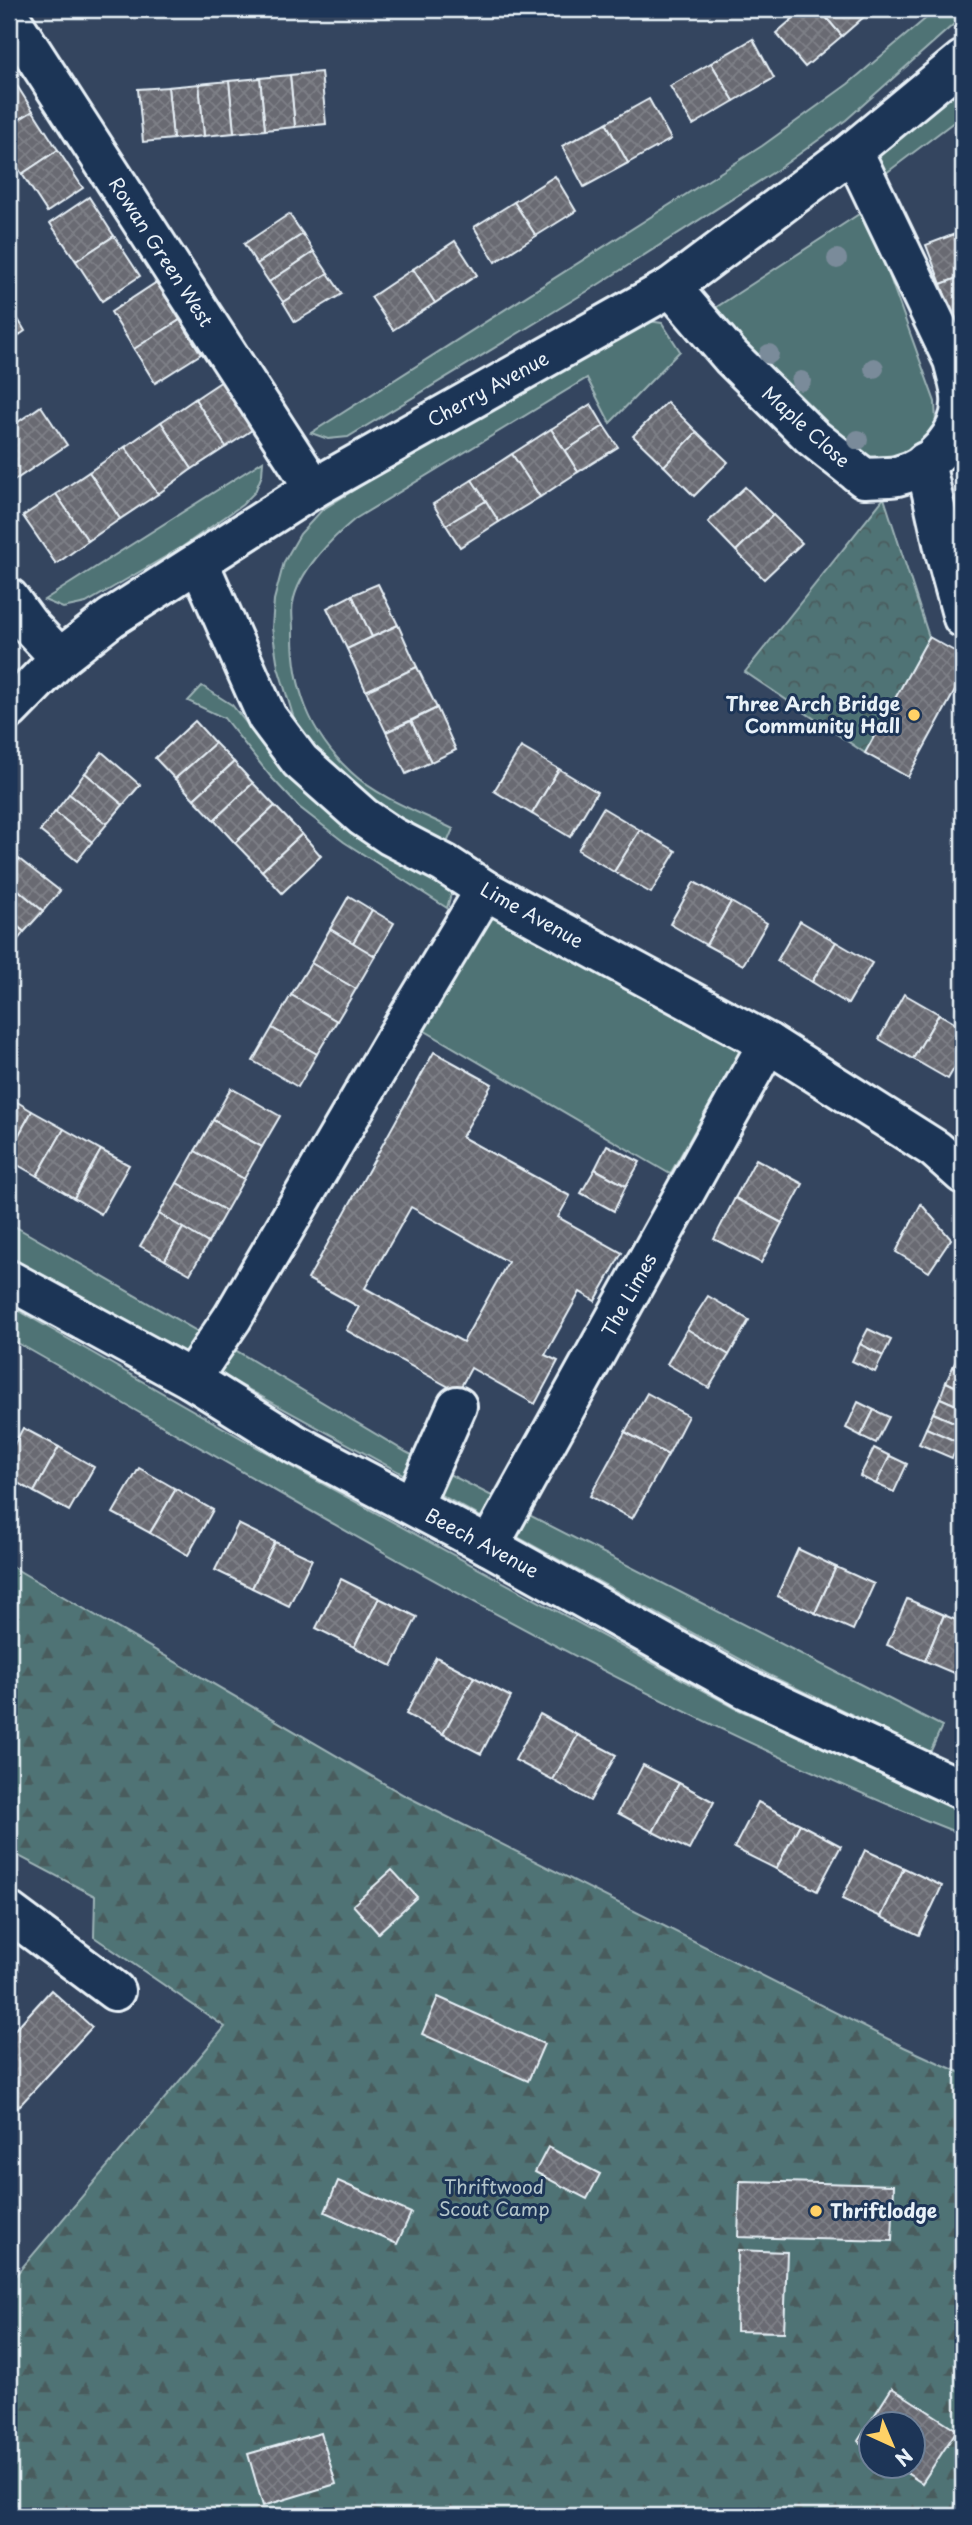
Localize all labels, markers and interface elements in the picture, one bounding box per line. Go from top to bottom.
street label: Rowan Green West [103,171,221,332]
street label: Cherry Avenue [422,343,553,433]
street label: Maple Close [756,379,857,473]
place label: Three Arch Bridge Community Hall [726,689,900,739]
marker: Three Arch Bridge Community Hall [906,707,922,723]
street label: Lime Avenue [476,874,589,954]
street label: The Limes [594,1247,663,1341]
street label: Beech Avenue [421,1500,544,1584]
park label: Thriftwood Scout Camp [438,2172,550,2222]
place label: Thriftlodge [830,2196,937,2224]
marker: Thriftlodge [808,2203,824,2219]
north arrow [856,2410,926,2480]
text: N [889,2443,920,2473]

